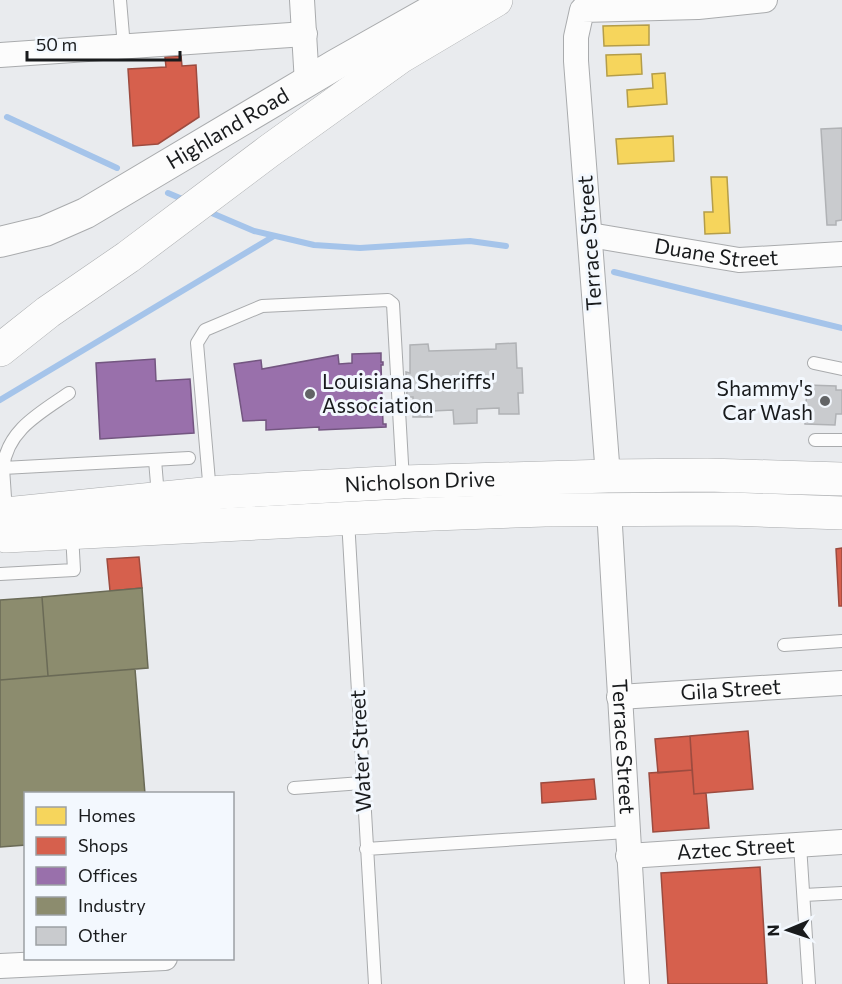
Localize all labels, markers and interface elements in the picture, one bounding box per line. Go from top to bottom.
scale bar [27,24,180,62]
text: 50 m [36,33,77,55]
street label: Highland Road [161,81,293,174]
street label: Terrace Street [571,175,606,311]
street label: Duane Street [653,232,779,271]
place label: Louisiana Sheriffs' Association [322,368,496,417]
place label: Shammy's Car Wash [717,375,813,424]
marker: Louisiana Sheriffs' Association [303,387,317,401]
marker: Shammy's Car Wash [818,394,832,408]
street label: Nicholson Drive [344,465,495,496]
street label: Gila Street [680,673,782,704]
street label: Terrace Street [608,678,641,815]
street label: Water Street [344,689,375,813]
legend [24,792,234,960]
text: Homes [78,804,136,826]
street label: Aztec Street [676,831,796,864]
text: Shops [78,834,128,856]
text: Offices [78,864,138,886]
text: Industry [78,894,146,916]
north arrow [758,900,818,960]
text: Other [78,924,127,946]
text: N [763,924,782,937]

